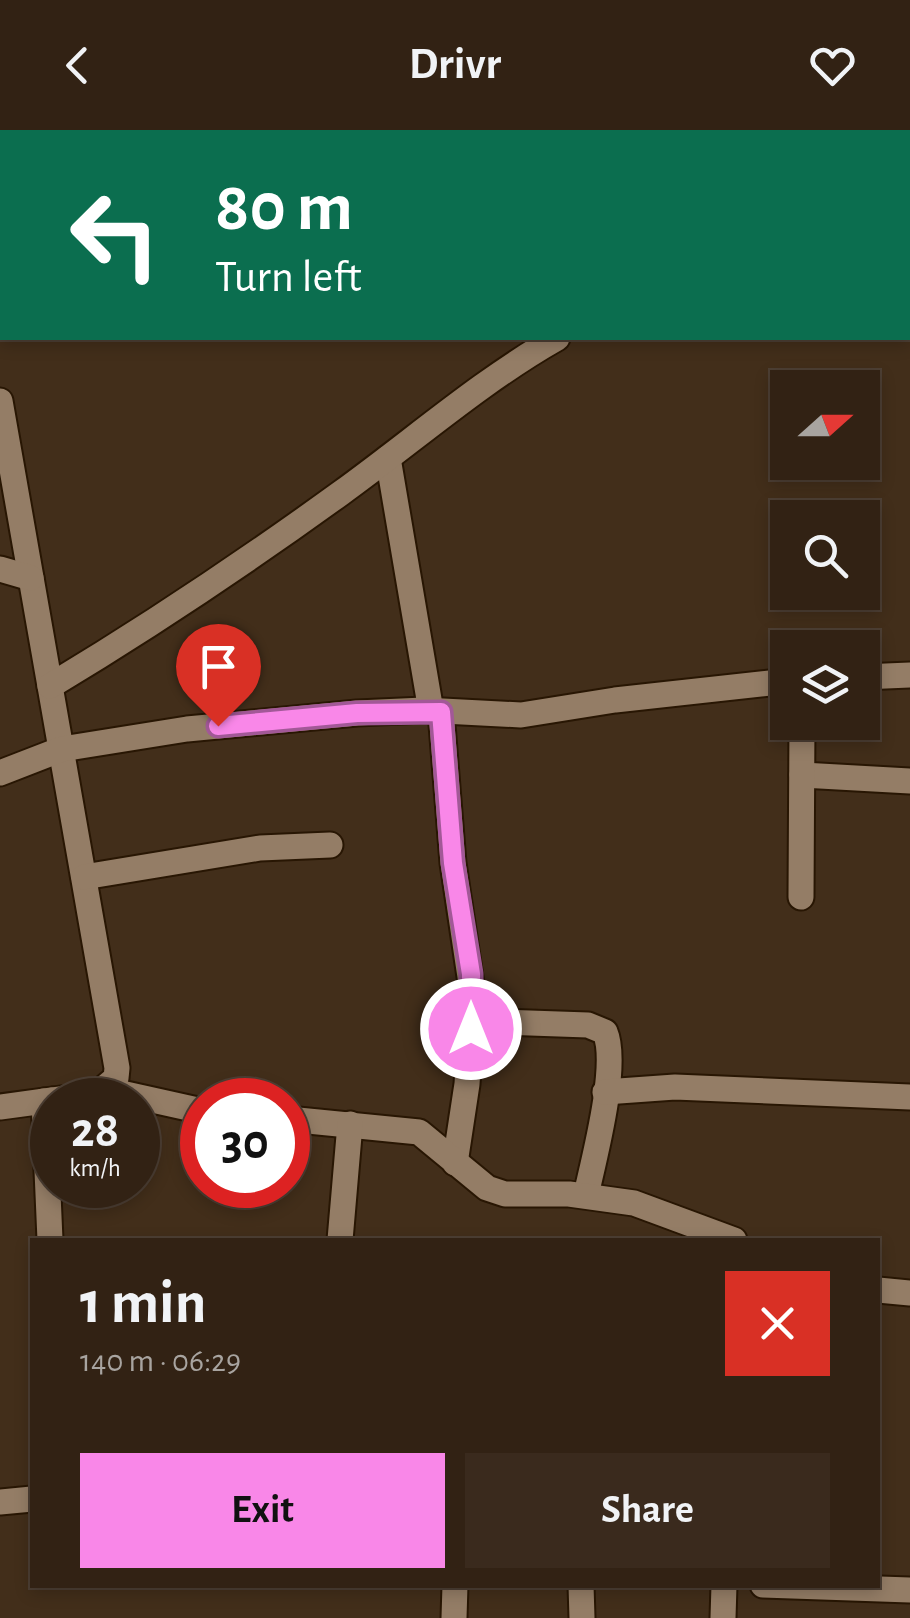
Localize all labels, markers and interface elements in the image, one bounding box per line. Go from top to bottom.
icon: back [50,38,105,93]
icon: heart [805,38,860,93]
text: Drivr [409,42,501,87]
icon: left [50,170,180,300]
text: 80 m [215,173,353,243]
text: Turn left [215,255,362,300]
north arrow [770,370,880,480]
map controls [770,370,880,740]
button: search [770,500,880,610]
pin [176,624,261,727]
button: layers [770,630,880,740]
icon: arrive [191,639,246,694]
position arrow [419,977,523,1081]
speed limit sign: 30 [180,1078,310,1208]
text: 28 [71,1106,119,1156]
text: km/h [69,1156,121,1181]
button: close [725,1271,830,1376]
text: 1 min [80,1274,206,1334]
text: 140 m · 06:29 [80,1345,241,1377]
button: Exit [80,1453,445,1568]
button: Share [465,1453,830,1568]

